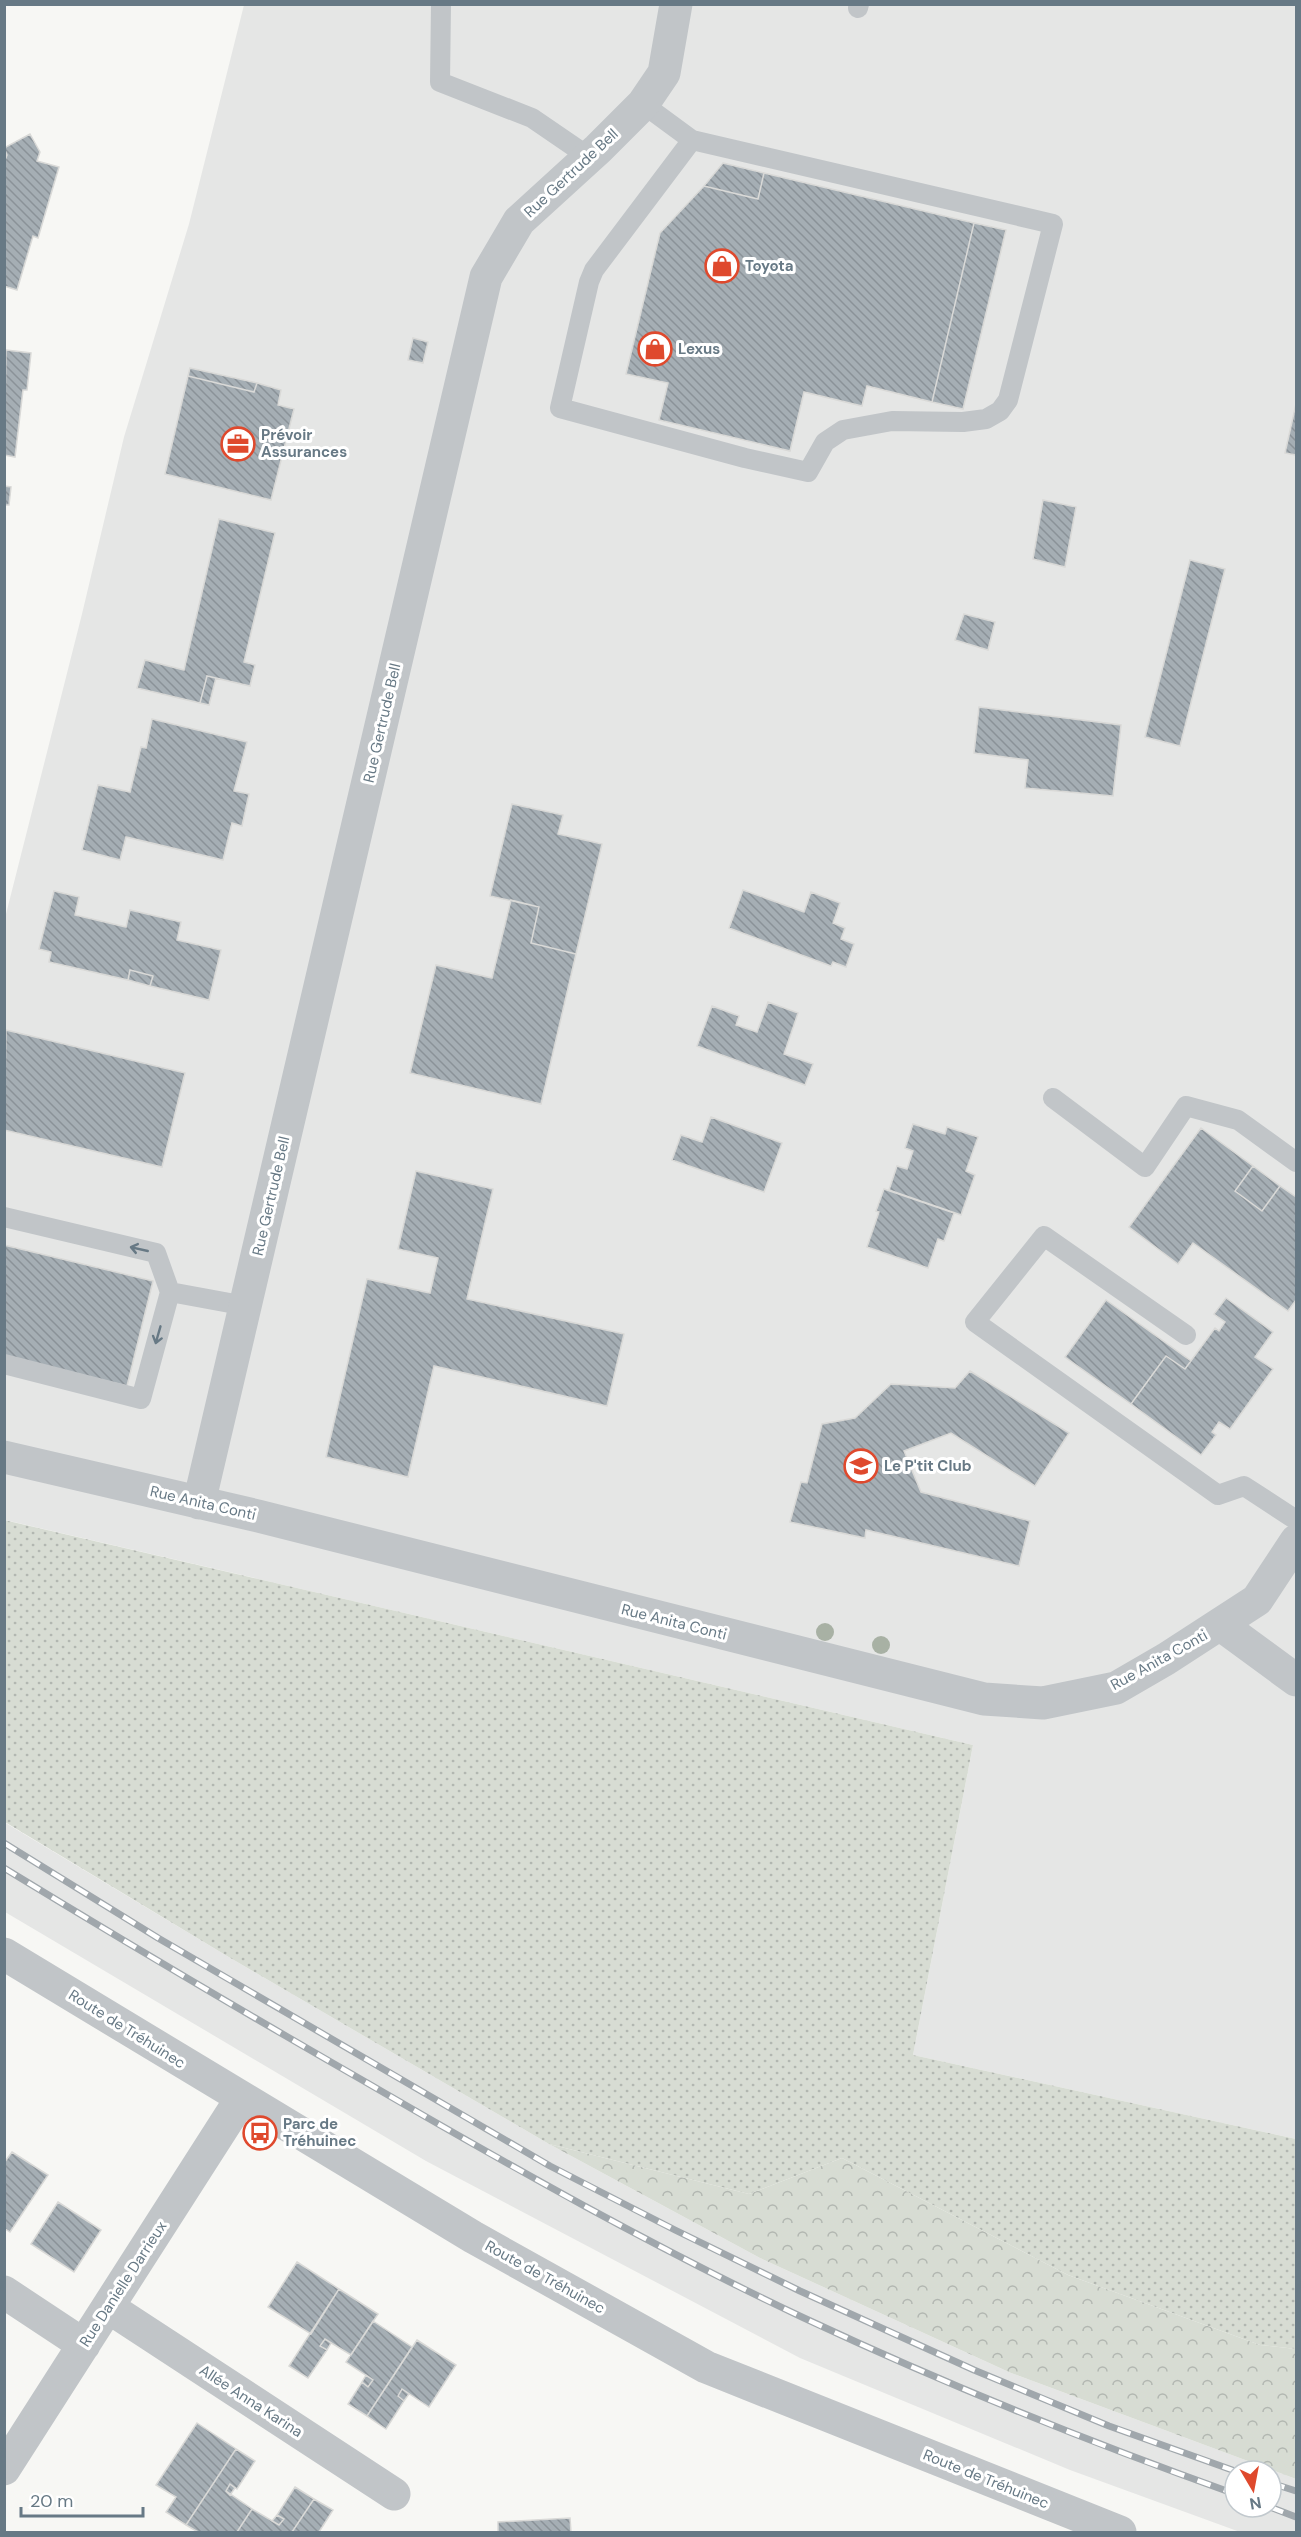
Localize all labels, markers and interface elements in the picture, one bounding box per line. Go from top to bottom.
street label: Rue Gertrude Bell [520,124,622,222]
shop icon: Toyota [704,248,740,284]
place label: Toyota [745,256,794,276]
shop icon: Lexus [637,331,673,367]
place label: Lexus [678,339,720,359]
place label: Prévoir Assurances [261,425,347,462]
office icon: Prévoir Assurances [220,426,256,462]
street label: Rue Gertrude Bell [359,661,405,785]
street label: Rue Gertrude Bell [248,1134,294,1258]
one-way arrow [130,1243,149,1255]
one-way arrow [152,1326,164,1345]
school or university icon: Le P'tit Club [843,1448,879,1484]
place label: Le P'tit Club [884,1456,972,1476]
street label: Rue Anita Conti [148,1481,258,1525]
street label: Rue Anita Conti [619,1599,729,1645]
street label: Rue Anita Conti [1107,1625,1211,1695]
street label: Route de Tréhuinec [65,1985,189,2073]
place label: Parc de Tréhuinec [283,2114,356,2151]
bus stop icon: Parc de Tréhuinec [242,2115,278,2151]
street label: Rue Danielle Darrieux [75,2217,171,2351]
street label: Route de Tréhuinec [482,2236,608,2318]
street label: Allée Anna Karina [195,2360,307,2442]
street label: Route de Tréhuinec [920,2445,1052,2513]
north arrow [1223,2459,1283,2519]
scale bar [21,2480,142,2518]
text: 20 m [30,2489,73,2513]
text: N [1248,2492,1263,2515]

